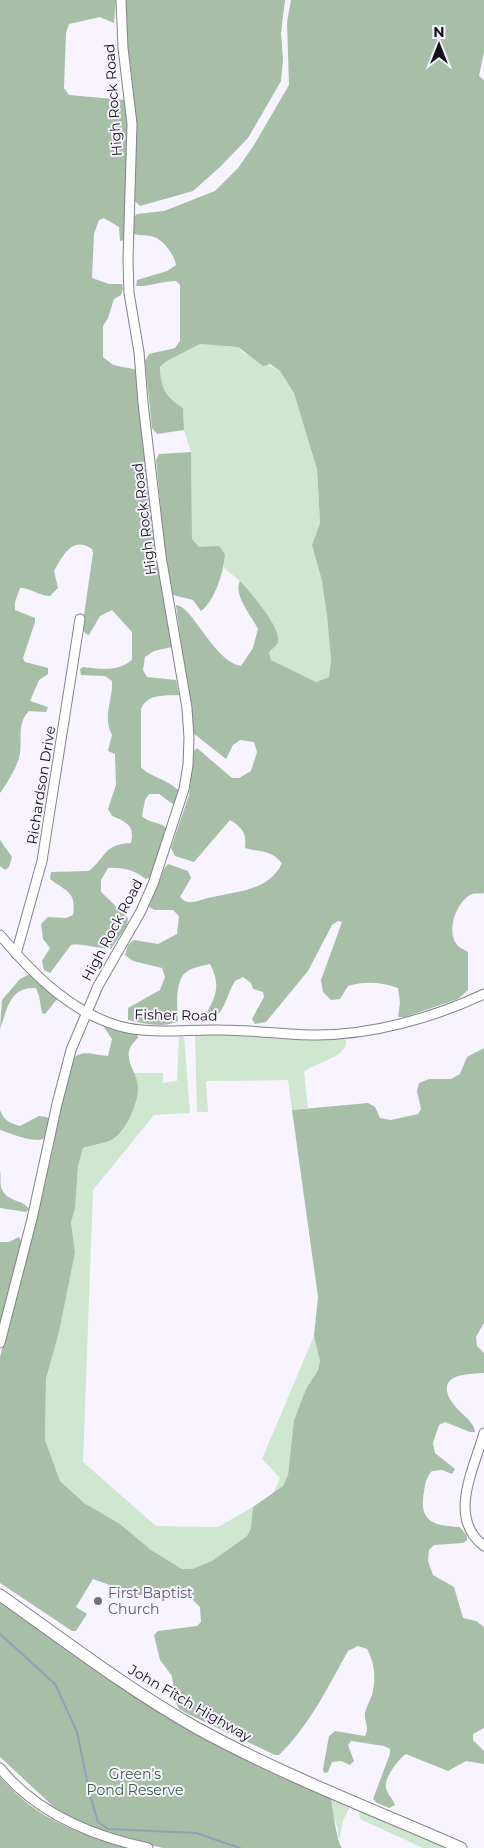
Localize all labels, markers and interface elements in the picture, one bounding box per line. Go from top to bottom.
north arrow [414,20,464,70]
text: N [433,23,445,41]
street label: High Rock Road [100,43,126,157]
street label: High Rock Road [128,462,160,576]
street label: Richardson Drive [23,724,59,846]
street label: High Rock Road [77,876,147,984]
street label: Fisher Road [134,1005,218,1025]
place label: First Baptist Church [108,1584,193,1618]
marker: First Baptist Church [92,1595,104,1607]
street label: John Fitch Highway [124,1660,255,1746]
park label: Green's Pond Reserve [87,1765,183,1799]

